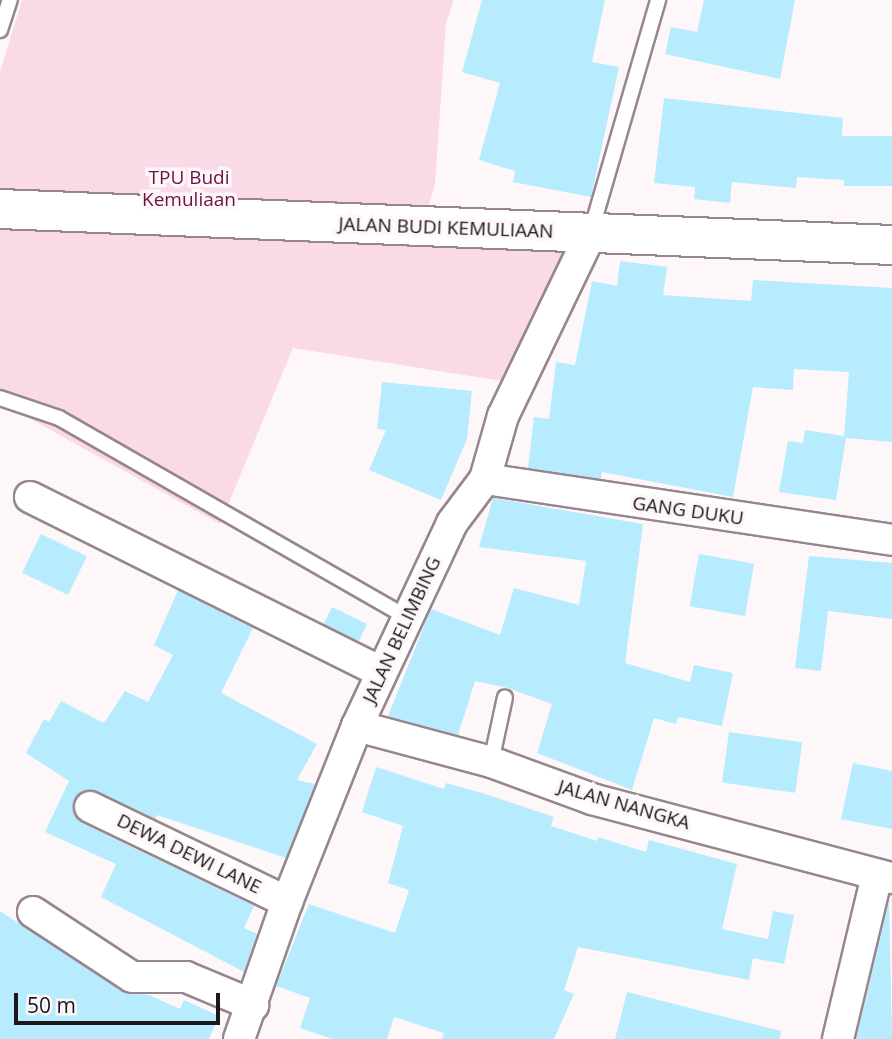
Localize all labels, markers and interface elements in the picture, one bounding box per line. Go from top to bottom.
park label: TPU Budi Kemuliaan [142,167,236,211]
street label: JALAN BUDI KEMULIAAN [338,213,554,243]
street label: GANG DUKU [631,492,745,530]
street label: JALAN BELIMBING [358,553,446,707]
street label: JALAN NANGKA [555,775,693,835]
street label: DEWA DEWI LANE [113,809,265,899]
scale bar [18,979,224,1023]
text: 50 m [27,991,76,1019]

